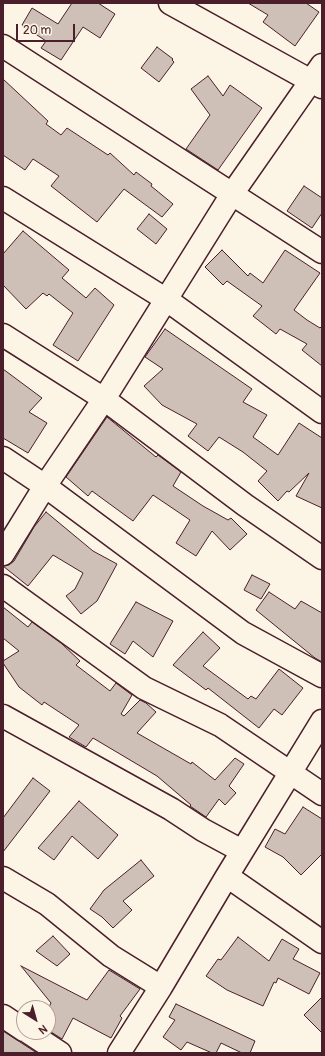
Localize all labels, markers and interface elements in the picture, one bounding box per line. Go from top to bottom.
scale bar [18,16,77,42]
text: 20 m [23,23,51,38]
north arrow [16,1000,56,1040]
text: N [36,1022,50,1037]

